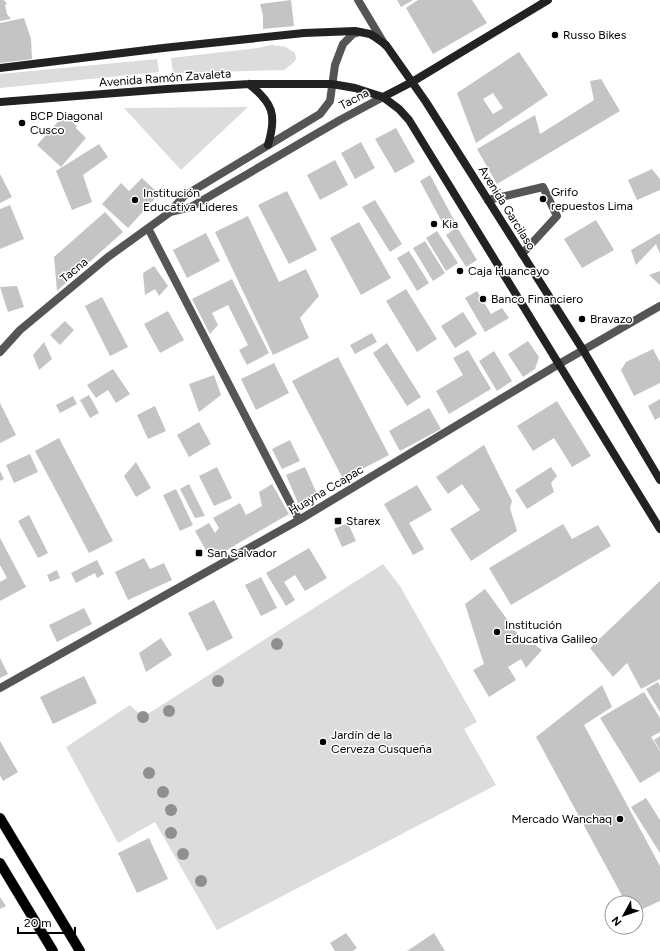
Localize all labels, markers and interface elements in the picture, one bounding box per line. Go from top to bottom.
place label: Russo Bikes [563,28,627,42]
marker: Russo Bikes [550,30,560,40]
street label: Avenida Ramón Zavaleta [98,66,232,90]
street label: Tacna [337,85,371,113]
place label: BCP Diagonal Cusco [30,109,103,137]
marker: BCP Diagonal Cusco [17,118,27,128]
street label: Avenida Garcilaso [476,164,538,252]
place label: Grifo repuestos Lima [551,185,633,213]
place label: Institución Educativa Lideres [143,186,238,214]
marker: Grifo repuestos Lima [538,194,548,204]
marker: Institución Educativa Lideres [130,195,140,205]
place label: Kia [442,217,458,231]
marker: Kia [429,219,439,229]
street label: Tacna [58,255,90,285]
place label: Caja Huancayo [468,264,549,278]
marker: Caja Huancayo [455,266,465,276]
place label: Banco Financiero [491,292,583,306]
marker: Banco Financiero [478,294,488,304]
place label: Bravazo [590,312,633,326]
marker: Bravazo [577,314,587,324]
street label: Huayna Ccapac [286,462,366,518]
place label: Starex [346,514,381,528]
marker: Starex [333,516,343,526]
place label: San Salvador [207,546,277,560]
marker: San Salvador [194,548,204,558]
place label: Institución Educativa Galileo [505,618,598,646]
marker: Institución Educativa Galileo [492,627,502,637]
place label: Jardín de la Cerveza Cusqueña [331,728,432,756]
marker: Jardín de la Cerveza Cusqueña [318,737,328,747]
place label: Mercado Wanchaq [512,812,612,826]
marker: Mercado Wanchaq [615,814,625,824]
north arrow [604,895,644,935]
scale bar [18,909,75,935]
text: N [609,914,624,929]
text: 20 m [24,916,52,930]

